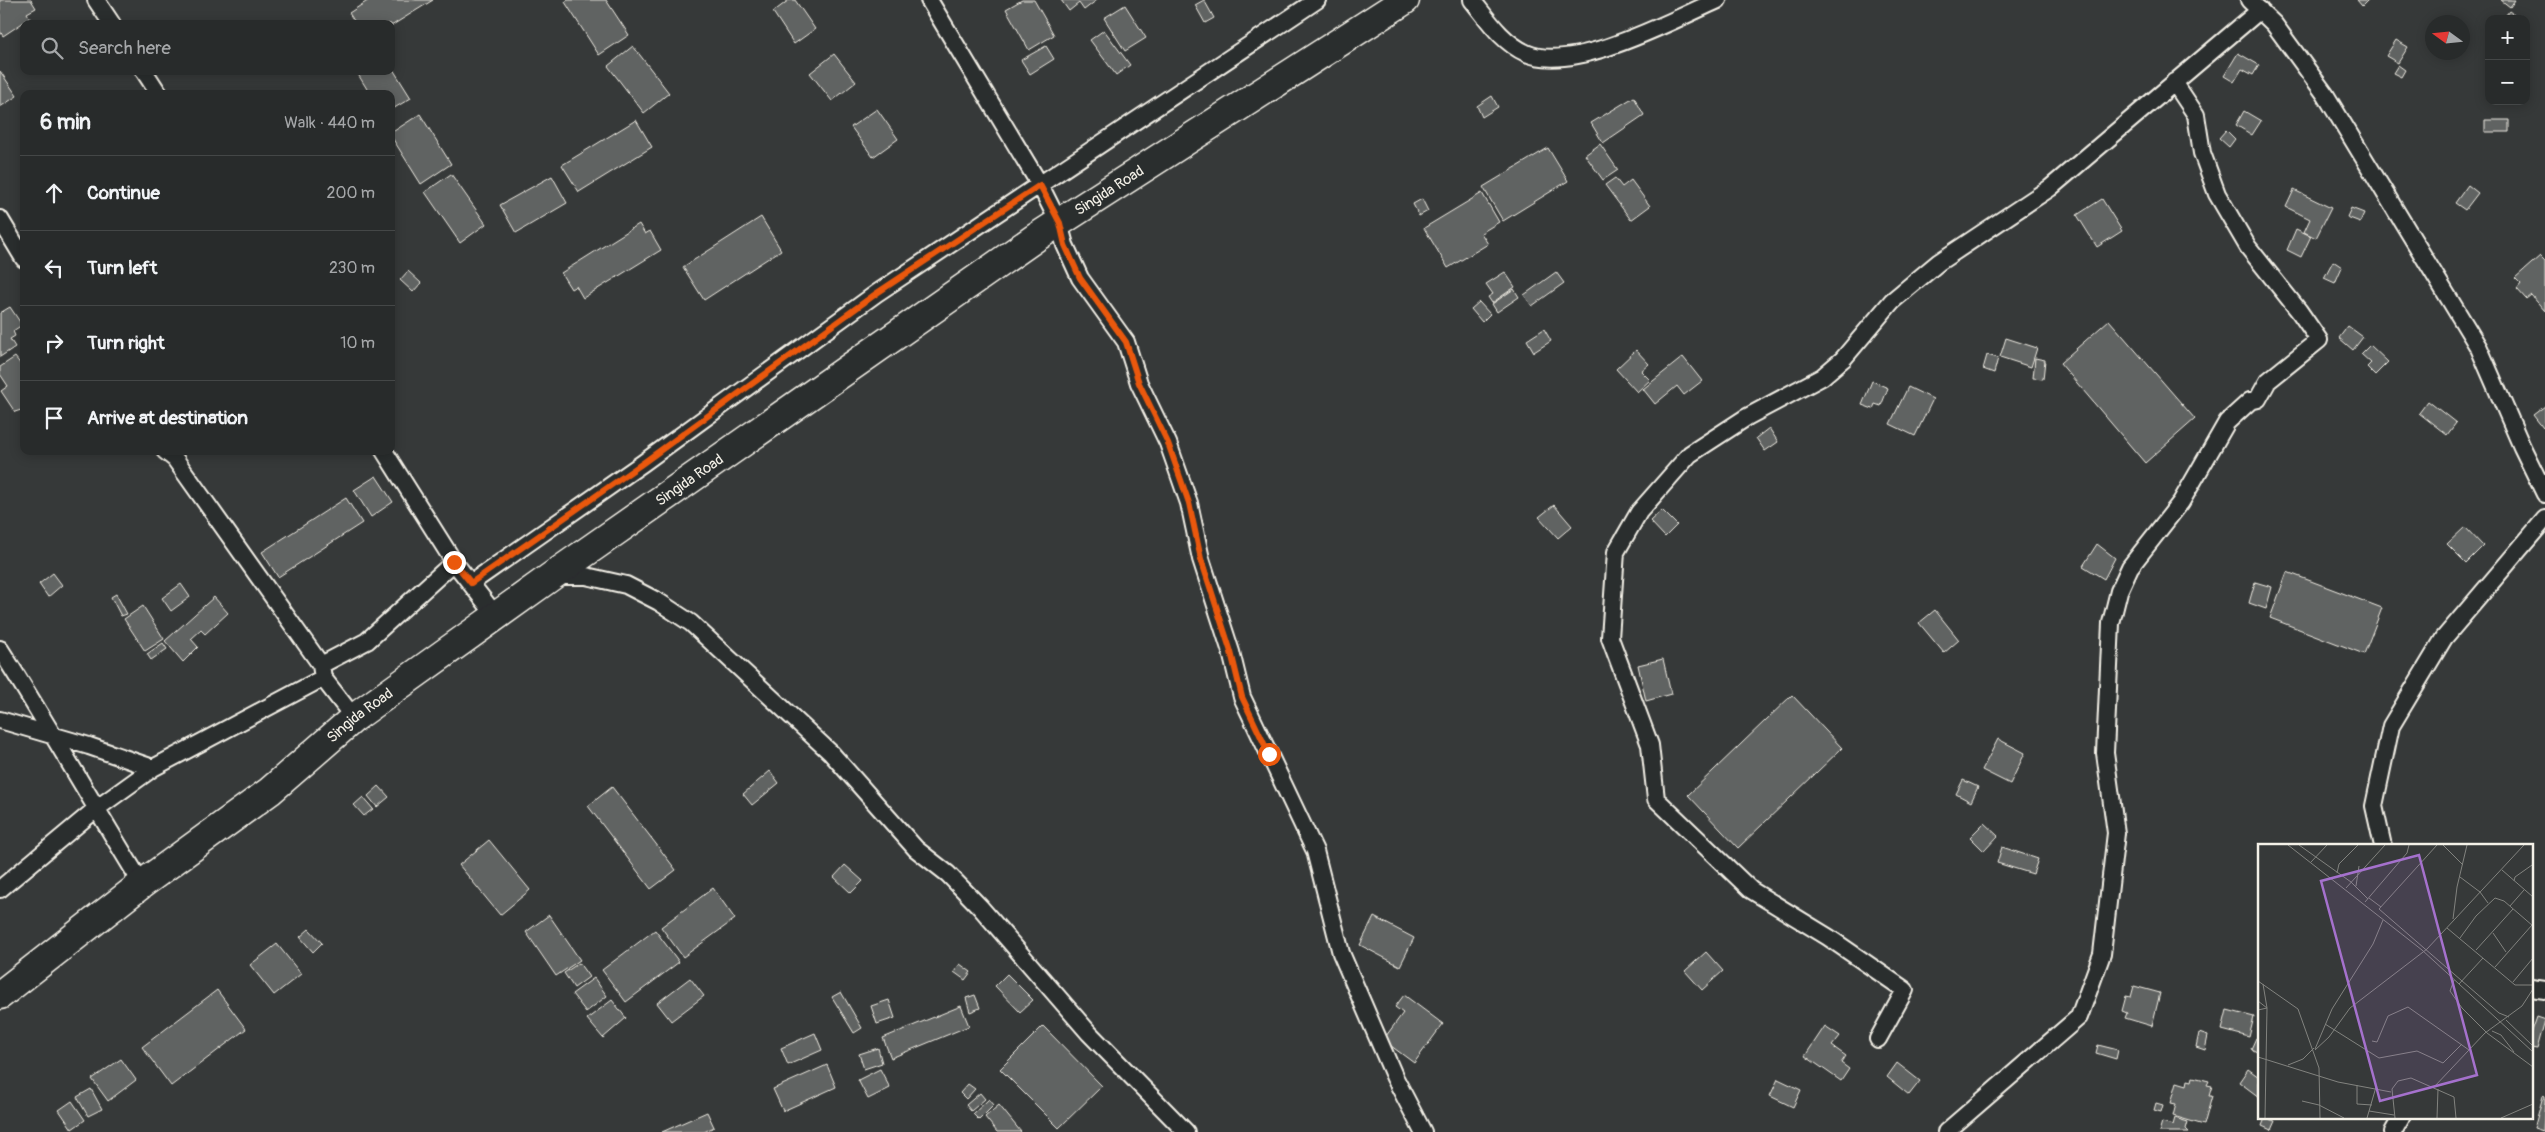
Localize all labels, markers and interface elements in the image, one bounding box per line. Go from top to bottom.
north arrow [2425,15,2470,60]
map controls [2485,15,2530,105]
button: + [2485,15,2530,60]
search box [20,20,395,75]
icon: search [38,34,66,62]
text: Search here [78,36,171,60]
button: − [2485,60,2530,105]
text: 6 min [40,109,91,136]
text: Walk · 440 m [284,113,375,133]
street label: Singida Road [1071,161,1148,220]
icon: ahead [40,179,68,207]
text: Continue [87,181,160,205]
text: 200 m [327,183,375,203]
icon: left [40,254,68,282]
text: Turn left [87,256,157,280]
text: 230 m [329,258,375,278]
icon: right [40,329,68,357]
text: Turn right [87,331,165,355]
text: 10 m [340,333,375,353]
icon: arrive [40,404,68,432]
text: Arrive at destination [87,406,248,430]
street label: Singida Road [652,450,727,511]
route end [443,551,466,574]
street label: Singida Road [323,684,397,747]
route start [1258,743,1281,766]
inset map [2258,844,2532,1120]

